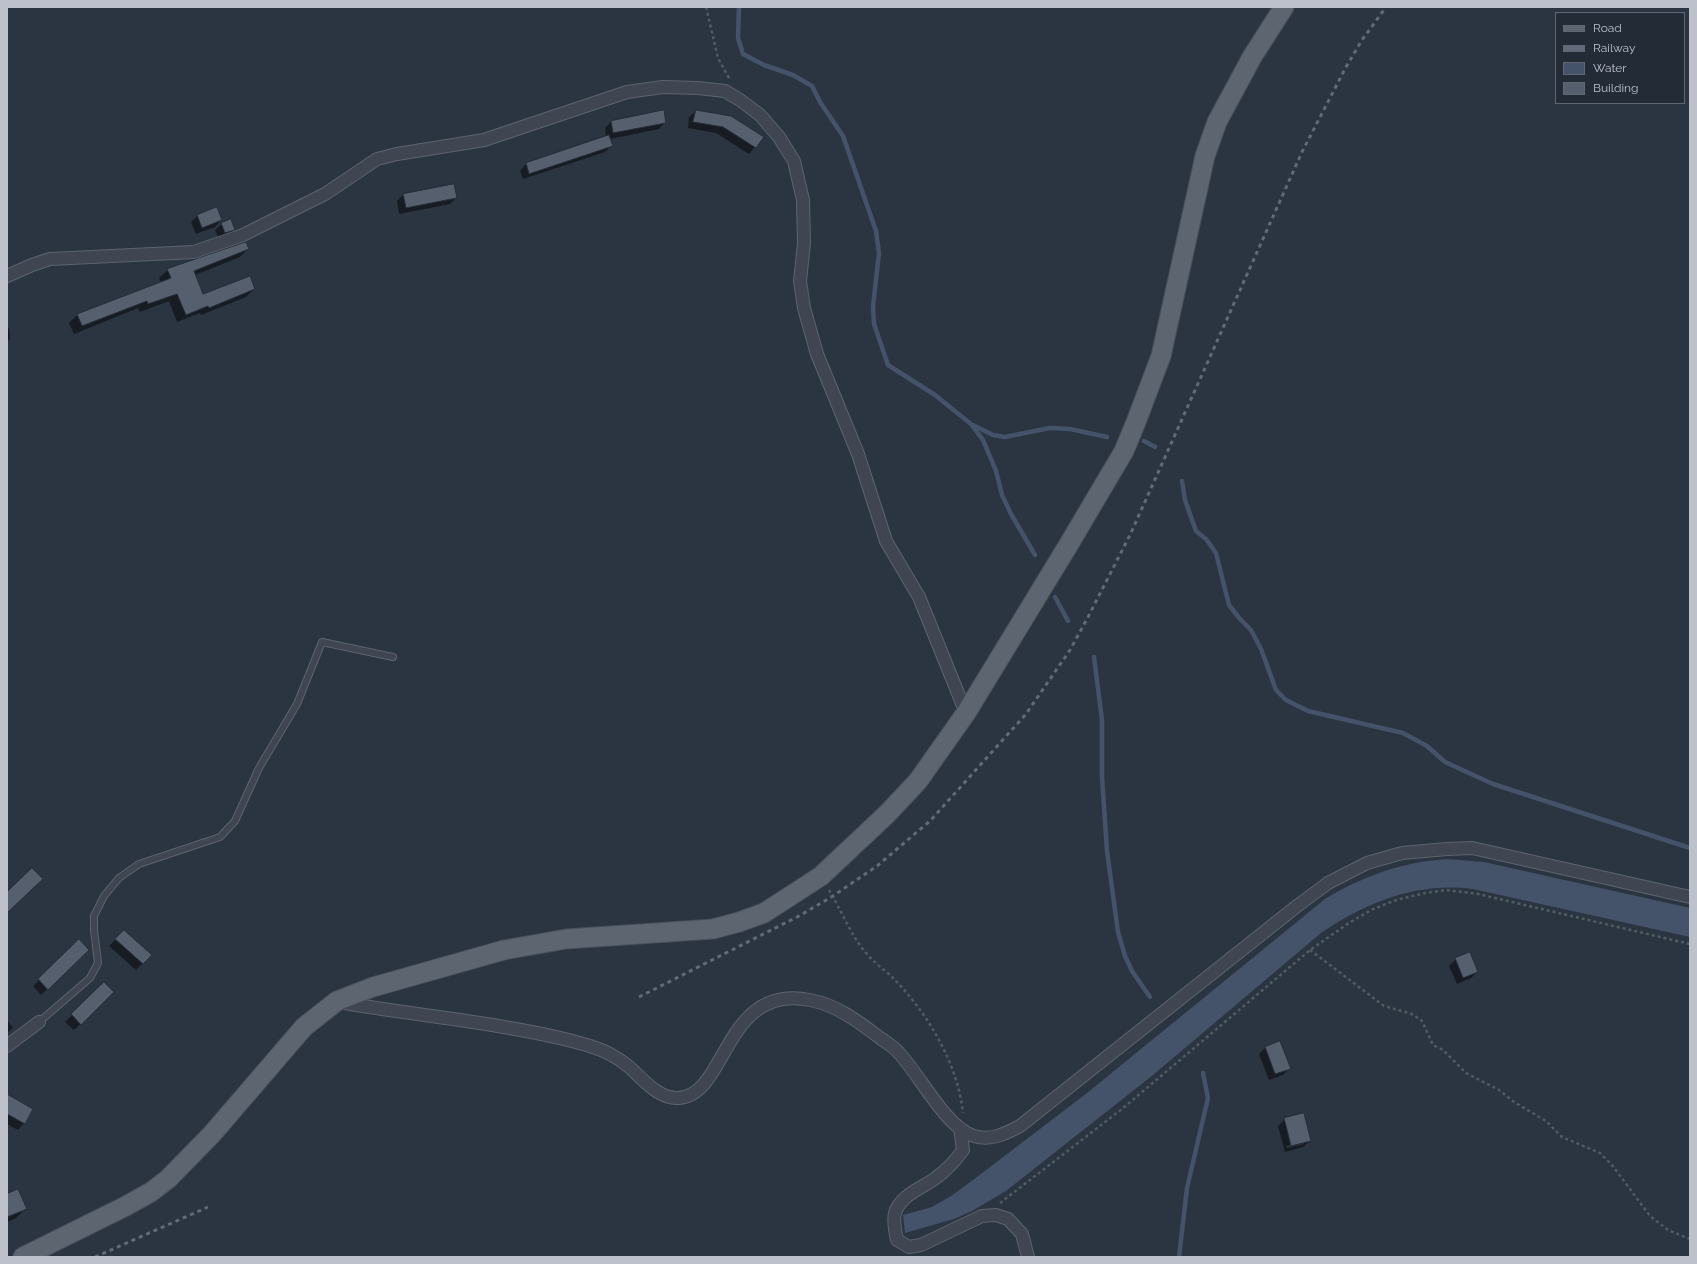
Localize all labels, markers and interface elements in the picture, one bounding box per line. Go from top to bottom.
legend [1555,12,1685,104]
text: Road [1593,21,1622,35]
text: Railway [1593,41,1635,55]
text: Water [1593,61,1627,75]
text: Building [1593,81,1639,95]

